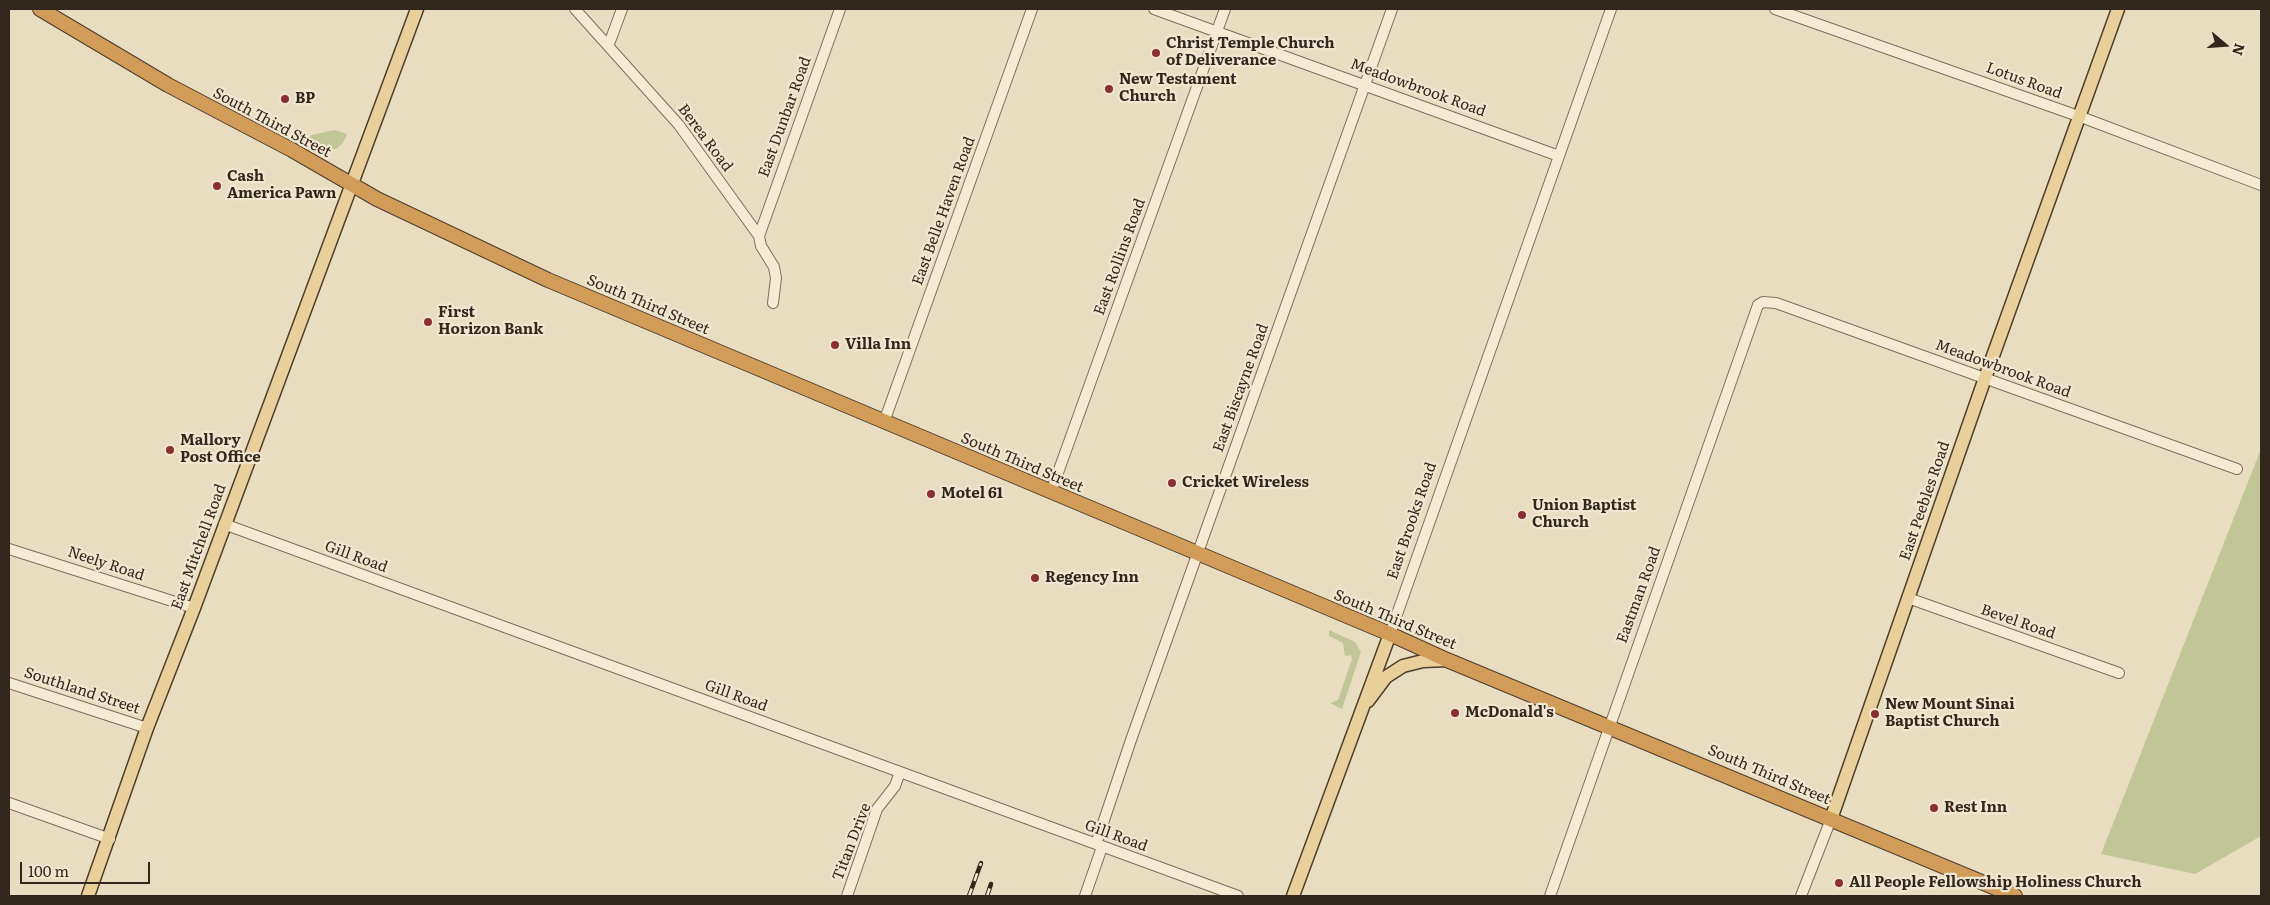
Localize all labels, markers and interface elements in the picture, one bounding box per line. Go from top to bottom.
north arrow [2200,20,2250,70]
place label: Christ Temple Church of Deliverance [1166,35,1335,70]
text: N [2228,41,2251,58]
marker: Christ Temple Church of Deliverance [1150,47,1162,59]
street label: East Dunbar Road [755,54,815,180]
street label: Meadowbrook Road [1348,55,1488,121]
street label: Lotus Road [1983,59,2065,103]
place label: New Testament Church [1119,71,1237,106]
marker: New Testament Church [1103,83,1115,95]
street label: South Third Street [210,84,334,162]
place label: BP [295,90,315,108]
marker: BP [279,93,291,105]
street label: Berea Road [674,101,736,175]
street label: East Belle Haven Road [909,134,979,288]
place label: Cash America Pawn [227,168,336,203]
marker: Cash America Pawn [211,180,223,192]
street label: East Rollins Road [1090,196,1150,318]
street label: South Third Street [584,271,712,339]
place label: First Horizon Bank [438,304,543,339]
marker: First Horizon Bank [422,316,434,328]
street label: East Biscayne Road [1209,321,1273,455]
place label: Villa Inn [845,336,911,354]
street label: Meadowbrook Road [1933,336,2073,402]
marker: Villa Inn [829,339,841,351]
street label: South Third Street [958,429,1086,497]
place label: Mallory Post Office [180,432,261,467]
street label: East Peebles Road [1896,439,1954,563]
marker: Mallory Post Office [164,444,176,456]
street label: East Brooks Road [1384,460,1440,582]
place label: Cricket Wireless [1182,474,1309,492]
marker: Cricket Wireless [1166,477,1178,489]
street label: East Mitchell Road [168,482,230,612]
place label: Motel 61 [941,485,1003,503]
marker: Motel 61 [925,488,937,500]
place label: Union Baptist Church [1532,497,1636,532]
marker: Union Baptist Church [1516,509,1528,521]
street label: Gill Road [322,537,390,577]
street label: Neely Road [65,543,147,585]
street label: Eastman Road [1613,544,1665,646]
place label: Regency Inn [1045,569,1139,587]
marker: Regency Inn [1029,572,1041,584]
street label: South Third Street [1331,586,1459,654]
street label: Bevel Road [1978,601,2058,643]
street label: Southland Street [22,664,142,718]
street label: Gill Road [702,676,770,716]
place label: New Mount Sinai Baptist Church [1885,696,2015,731]
place label: McDonald's [1465,704,1554,722]
marker: McDonald's [1449,707,1461,719]
marker: New Mount Sinai Baptist Church [1869,708,1881,720]
street label: South Third Street [1705,741,1833,809]
place label: Rest Inn [1944,799,2007,817]
street label: Titan Drive [829,801,875,883]
marker: Rest Inn [1928,802,1940,814]
street label: Gill Road [1082,816,1150,856]
scale bar [22,852,152,884]
text: 100 m [28,859,69,882]
place label: All People Fellowship Holiness Church [1849,874,2142,892]
marker: All People Fellowship Holiness Church [1833,877,1845,889]

